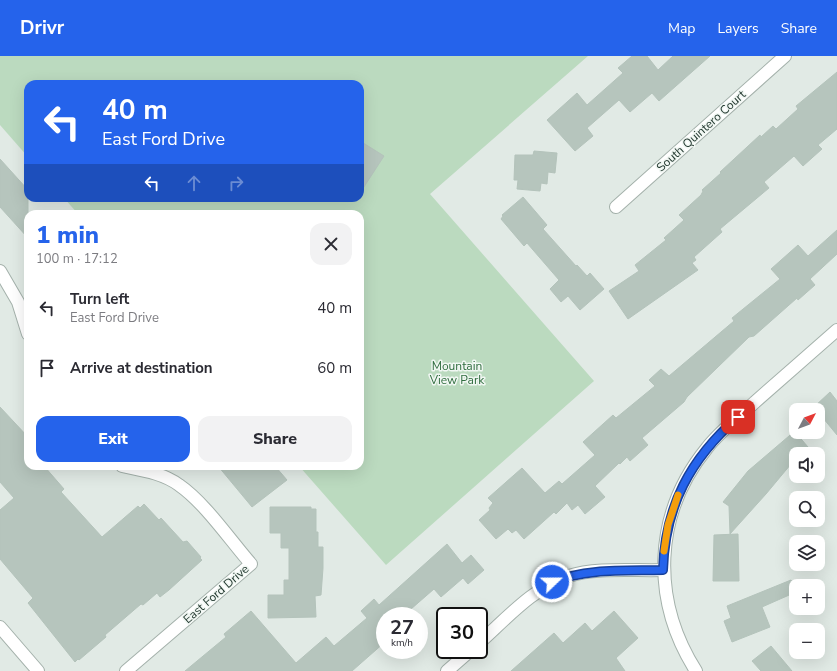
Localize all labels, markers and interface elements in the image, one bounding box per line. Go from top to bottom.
text: Drivr [20,15,64,41]
text: Map [668,19,695,38]
text: Layers [717,19,759,38]
text: Share [781,19,817,38]
street label: South Quintero Court [653,86,750,175]
text: 40 m [102,91,168,129]
icon: left [36,96,88,148]
text: East Ford Drive [102,127,225,151]
icon: left [141,172,163,194]
icon: ahead [183,172,205,194]
icon: right [225,172,247,194]
text: 1 min [36,219,99,251]
button: close [310,223,352,265]
text: 100 m · 17:12 [36,250,118,268]
text: Turn left [70,289,129,309]
icon: left [36,297,58,319]
text: 40 m [317,298,352,318]
text: East Ford Drive [70,309,159,327]
icon: arrive [36,357,58,379]
text: Arrive at destination [70,358,213,378]
text: 60 m [317,358,352,378]
park label: Mountain View Park [429,358,485,388]
pin [721,400,755,434]
north arrow [789,403,825,439]
map controls [789,403,825,659]
icon: arrive [727,406,749,428]
button: Exit [36,416,190,462]
button: Share [198,416,352,462]
button: sound [789,447,825,483]
button: search [789,491,825,527]
button: layers [789,535,825,571]
street label: East Ford Drive [180,561,252,627]
position arrow [531,561,573,603]
button: + [789,579,825,615]
speed limit sign: 30 [436,607,488,659]
text: 27 [390,614,414,641]
button: − [789,623,825,659]
text: km/h [391,636,413,650]

